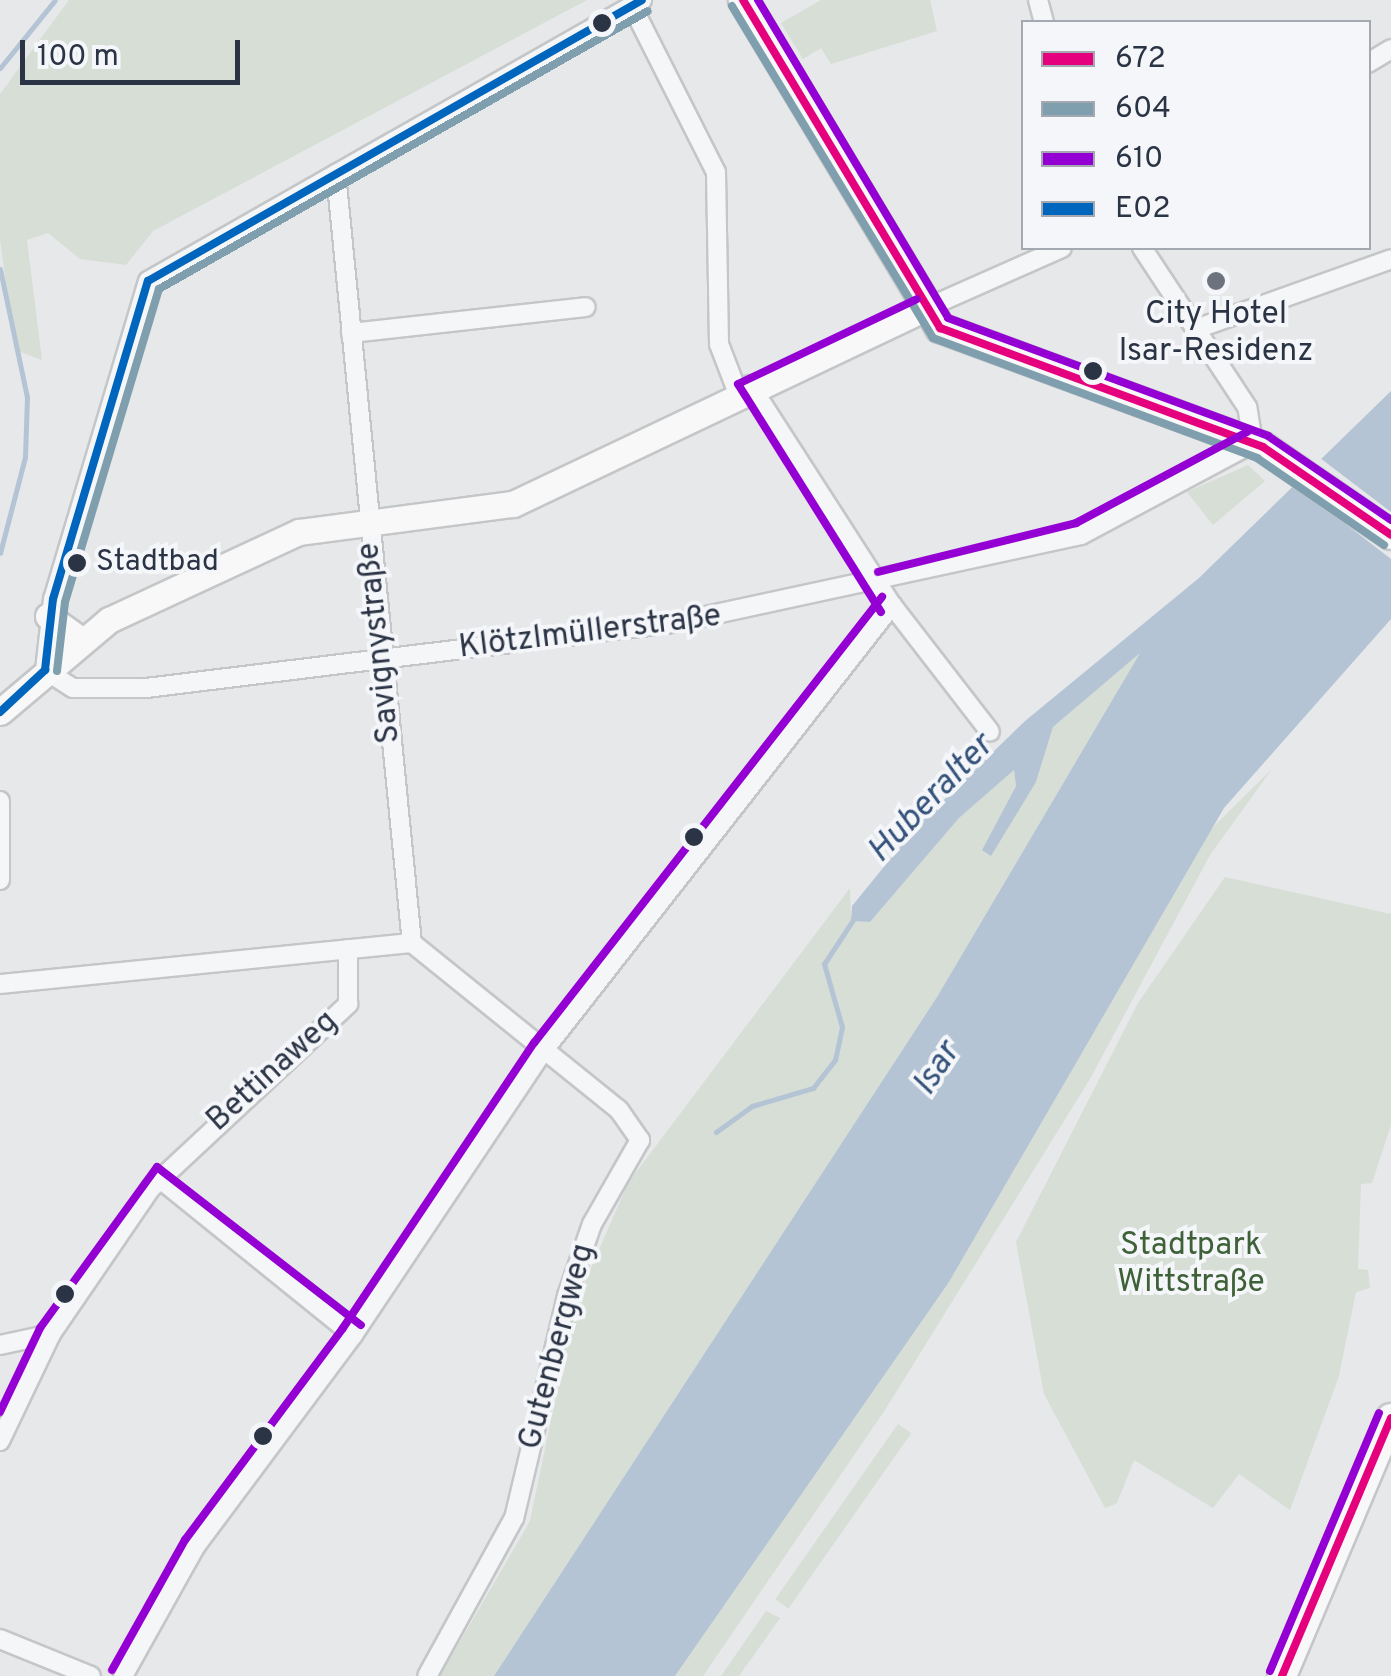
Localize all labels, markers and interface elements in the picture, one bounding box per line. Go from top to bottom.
unlabelled marker [592,13,612,33]
scale bar [25,20,245,82]
legend [1021,20,1371,250]
text: 100 m [37,39,119,76]
text: 672 [1115,41,1166,78]
text: 604 [1115,91,1171,128]
text: 610 [1115,141,1163,178]
text: E02 [1115,191,1171,228]
marker: City Hotel Isar-Residenz [1205,270,1227,292]
place label: City Hotel Isar-Residenz [1119,297,1313,372]
unlabelled marker [1083,361,1103,381]
street label: Savignystraße [350,541,410,745]
place label: Stadtbad [96,545,219,581]
marker: Stadtbad [67,553,87,573]
street label: Klötzlmüllerstraße [457,598,723,668]
water label: Huberalter [859,726,1003,872]
unlabelled marker [684,827,704,847]
street label: Bettinaweg [200,1003,346,1141]
water label: Isar [904,1034,970,1104]
park label: Stadtpark Wittstraße [1117,1228,1265,1303]
street label: Gutenbergweg [512,1240,604,1454]
unlabelled marker [55,1284,75,1304]
unlabelled marker [253,1426,273,1446]

